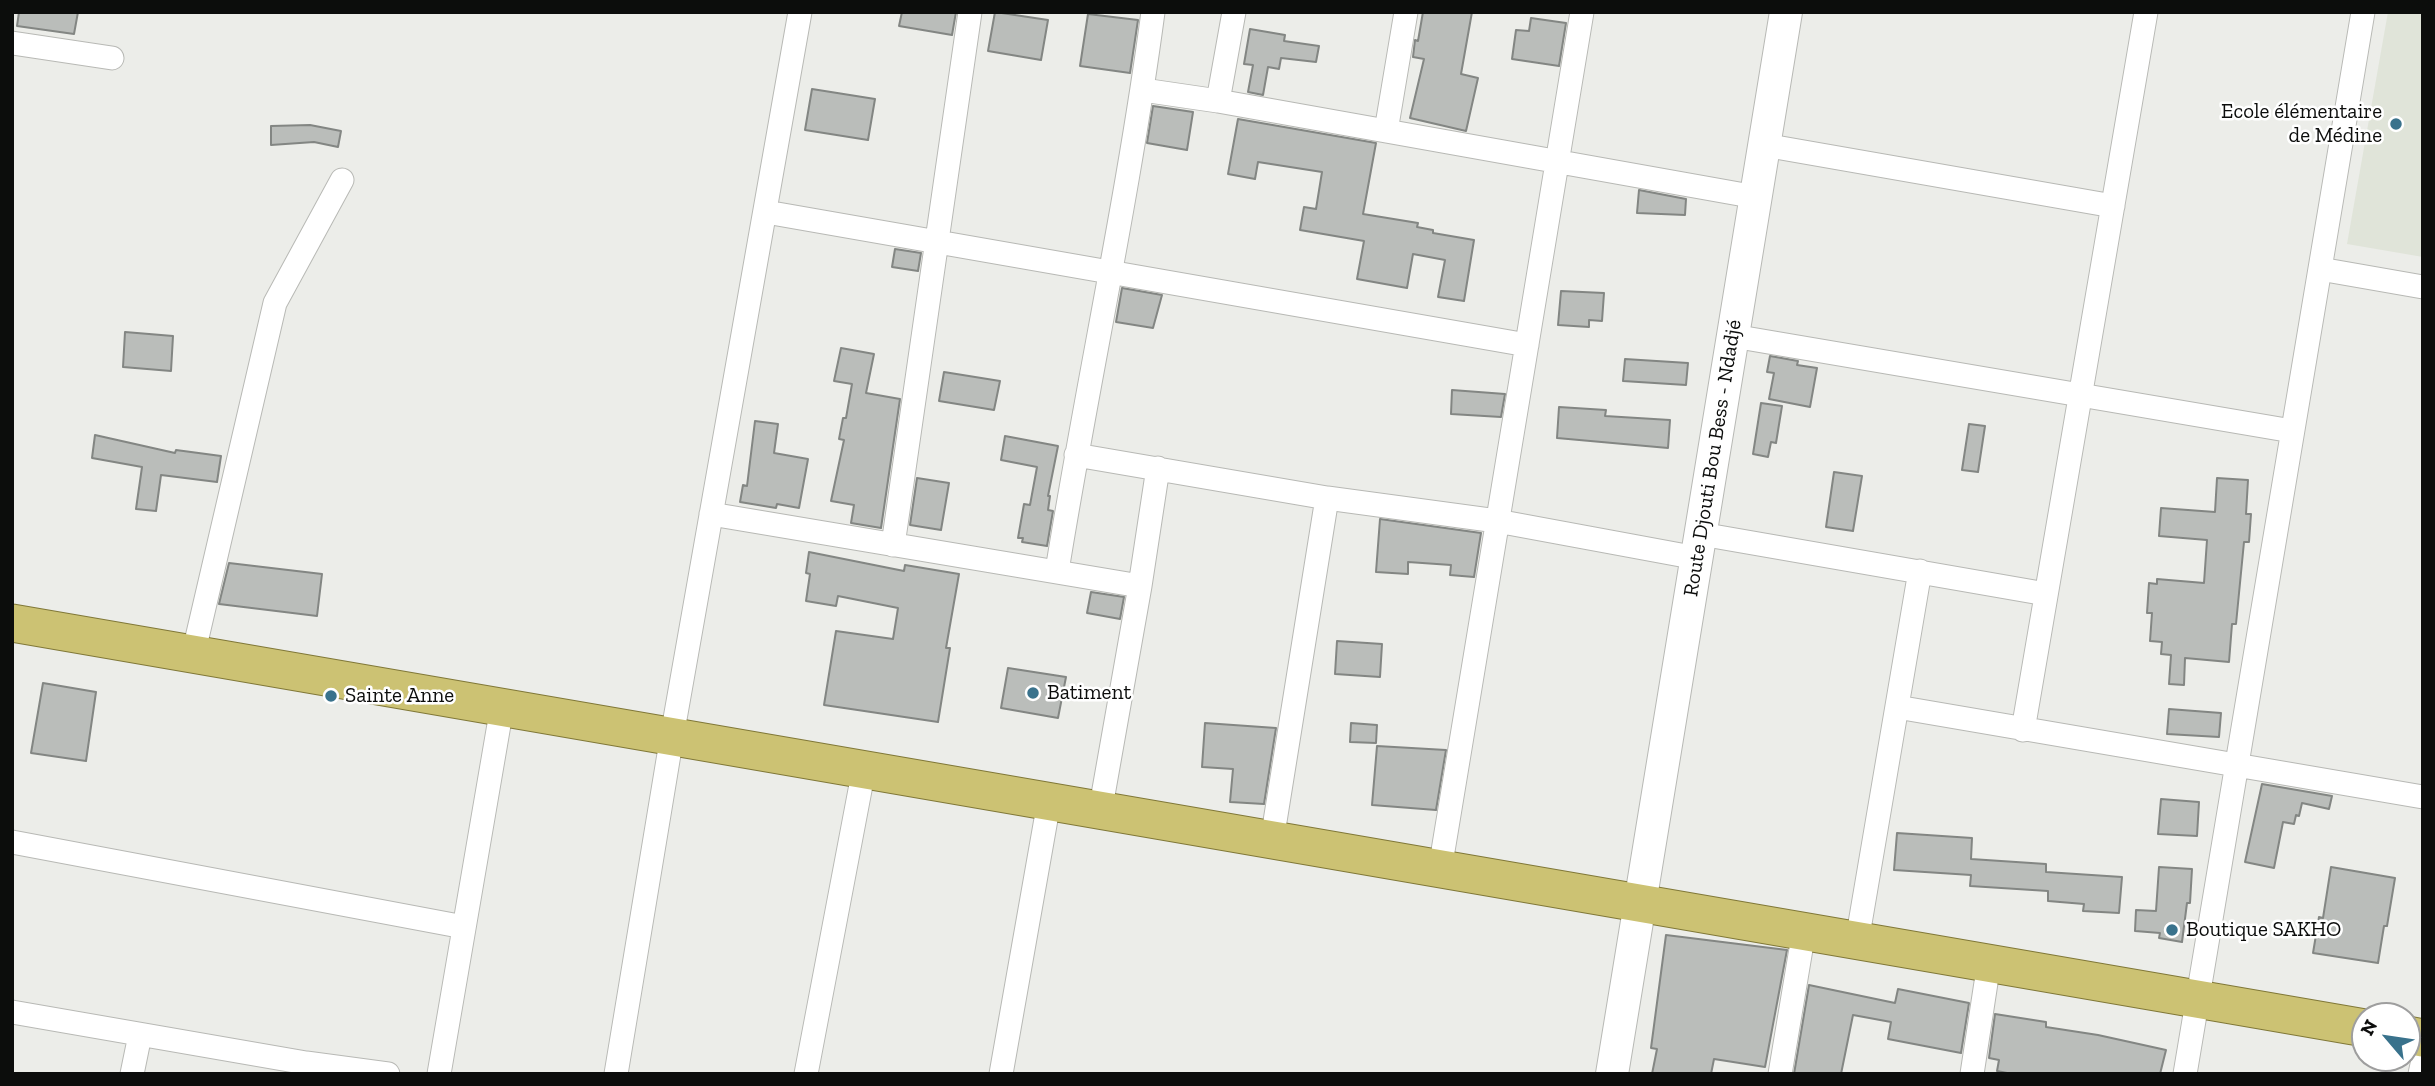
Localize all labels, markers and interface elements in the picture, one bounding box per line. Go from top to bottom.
place label: Ecole élémentaire de Médine [2221,99,2382,149]
marker: Ecole élémentaire de Médine [2388,116,2404,132]
street label: Route Djouti Bou Bess - Ndadjé [1679,318,1747,598]
place label: Batiment [1047,680,1131,706]
place label: Sainte Anne [345,683,454,709]
marker: Batiment [1025,685,1041,701]
marker: Sainte Anne [323,688,339,704]
place label: Boutique SAKHO [2186,917,2341,943]
marker: Boutique SAKHO [2164,922,2180,938]
north arrow [2351,1002,2421,1072]
text: N [2355,1016,2383,1039]

